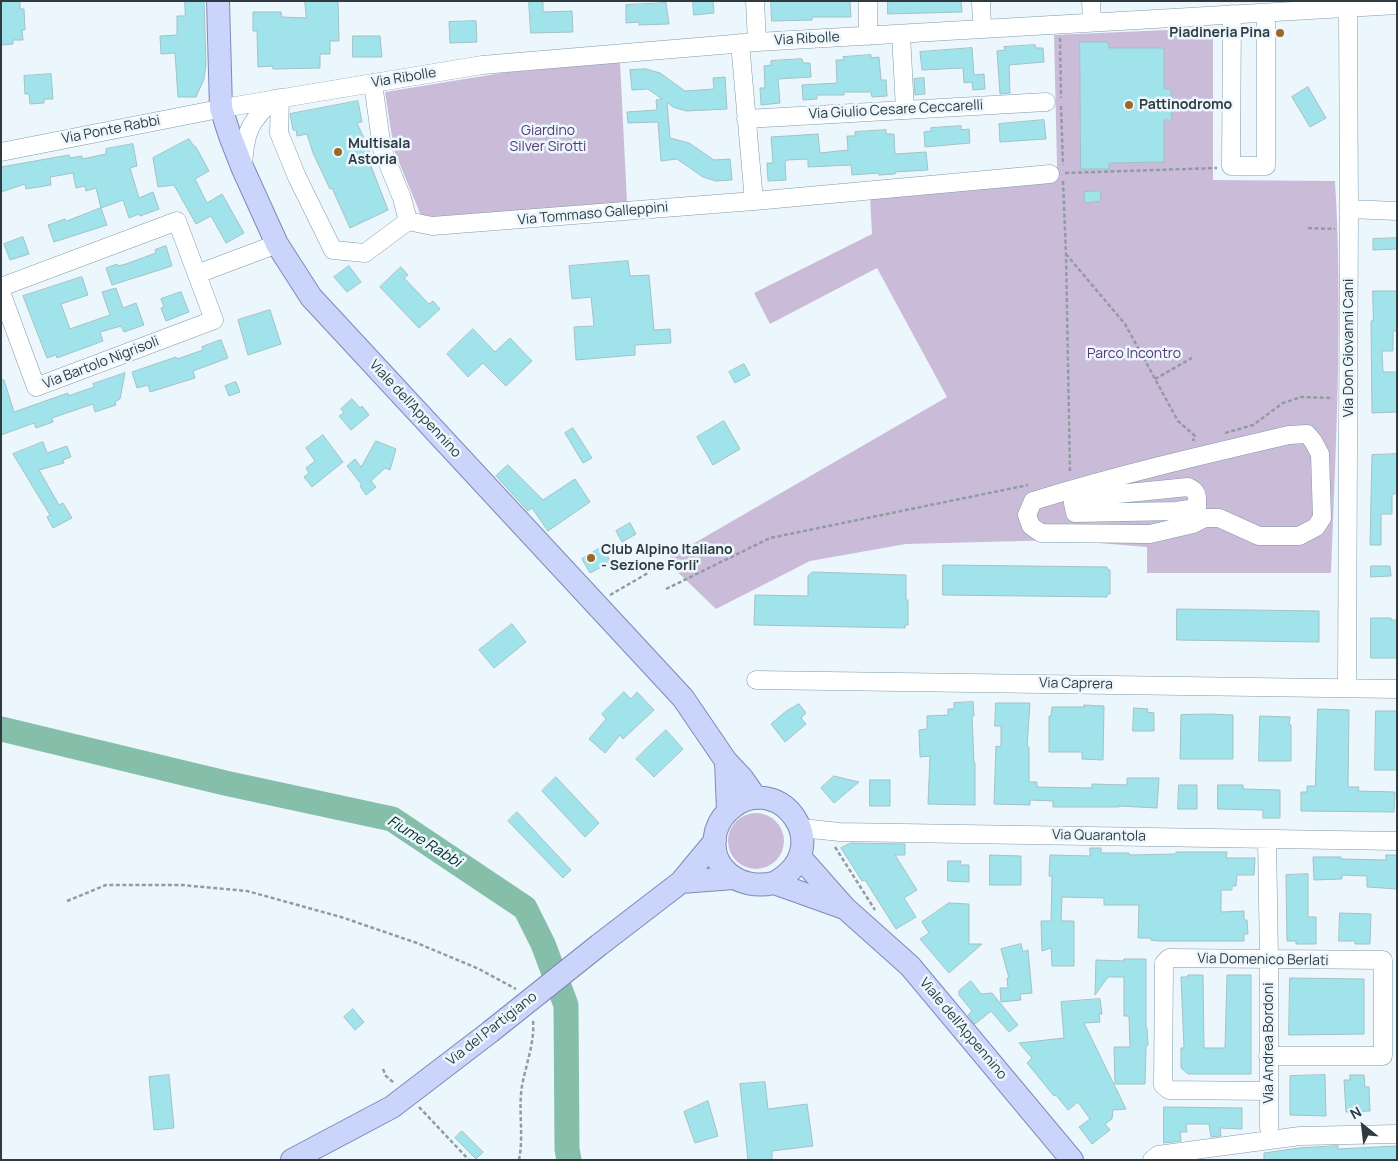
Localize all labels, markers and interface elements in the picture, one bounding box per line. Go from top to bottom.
place label: Piadineria Pina [1169,25,1270,41]
marker: Piadineria Pina [1274,27,1286,39]
street label: Via Ribolle [774,29,840,49]
street label: Via Ribolle [370,65,438,91]
street label: Via Giulio Cesare Ceccarelli [808,97,984,123]
place label: Pattinodromo [1139,97,1232,113]
marker: Pattinodromo [1123,99,1135,111]
street label: Via Ponte Rabbi [60,112,162,148]
park label: Giardino Silver Sirotti [510,123,586,156]
place label: Multisala Astoria [348,136,410,168]
marker: Multisala Astoria [332,146,344,158]
street label: Via Tommaso Galleppini [517,199,669,229]
street label: Via Don Giovanni Cani [1341,279,1357,417]
street label: Via Bartolo Nigrisoli [41,333,161,393]
park label: Parco Incontro [1087,346,1181,362]
street label: Viale dell'Appennino [365,357,465,461]
place label: Club Alpino Italiano - Sezione Forli' [601,542,733,574]
marker: Club Alpino Italiano - Sezione Forli' [585,552,597,564]
street label: Via Caprera [1039,675,1113,693]
water label: Fiume Rabbi [384,812,464,872]
street label: Via Quarantola [1052,827,1146,845]
street label: Via Domenico Berlati [1197,950,1329,970]
street label: Viale dell'Appennino [916,975,1010,1083]
street label: Via Andrea Bordoni [1261,983,1277,1103]
street label: Via del Partigiano [443,988,541,1070]
north arrow [1338,1101,1388,1151]
text: N [1346,1102,1364,1123]

